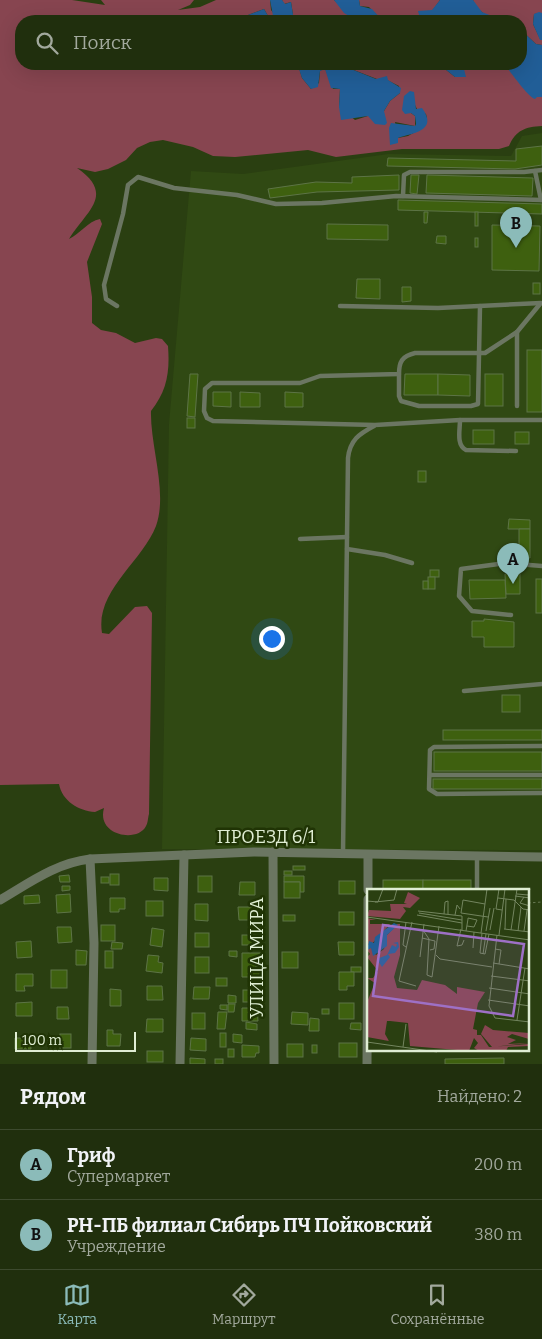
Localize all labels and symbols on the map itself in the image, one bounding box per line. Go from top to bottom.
pin: B [500,207,532,248]
pin: A [497,543,529,584]
your location [259,626,285,652]
street label: ПРОЕЗД 6/1 [217,826,316,848]
inset map [367,889,530,1052]
street label: УЛИЦА МИРА [246,897,268,1019]
scale bar [15,1029,136,1052]

